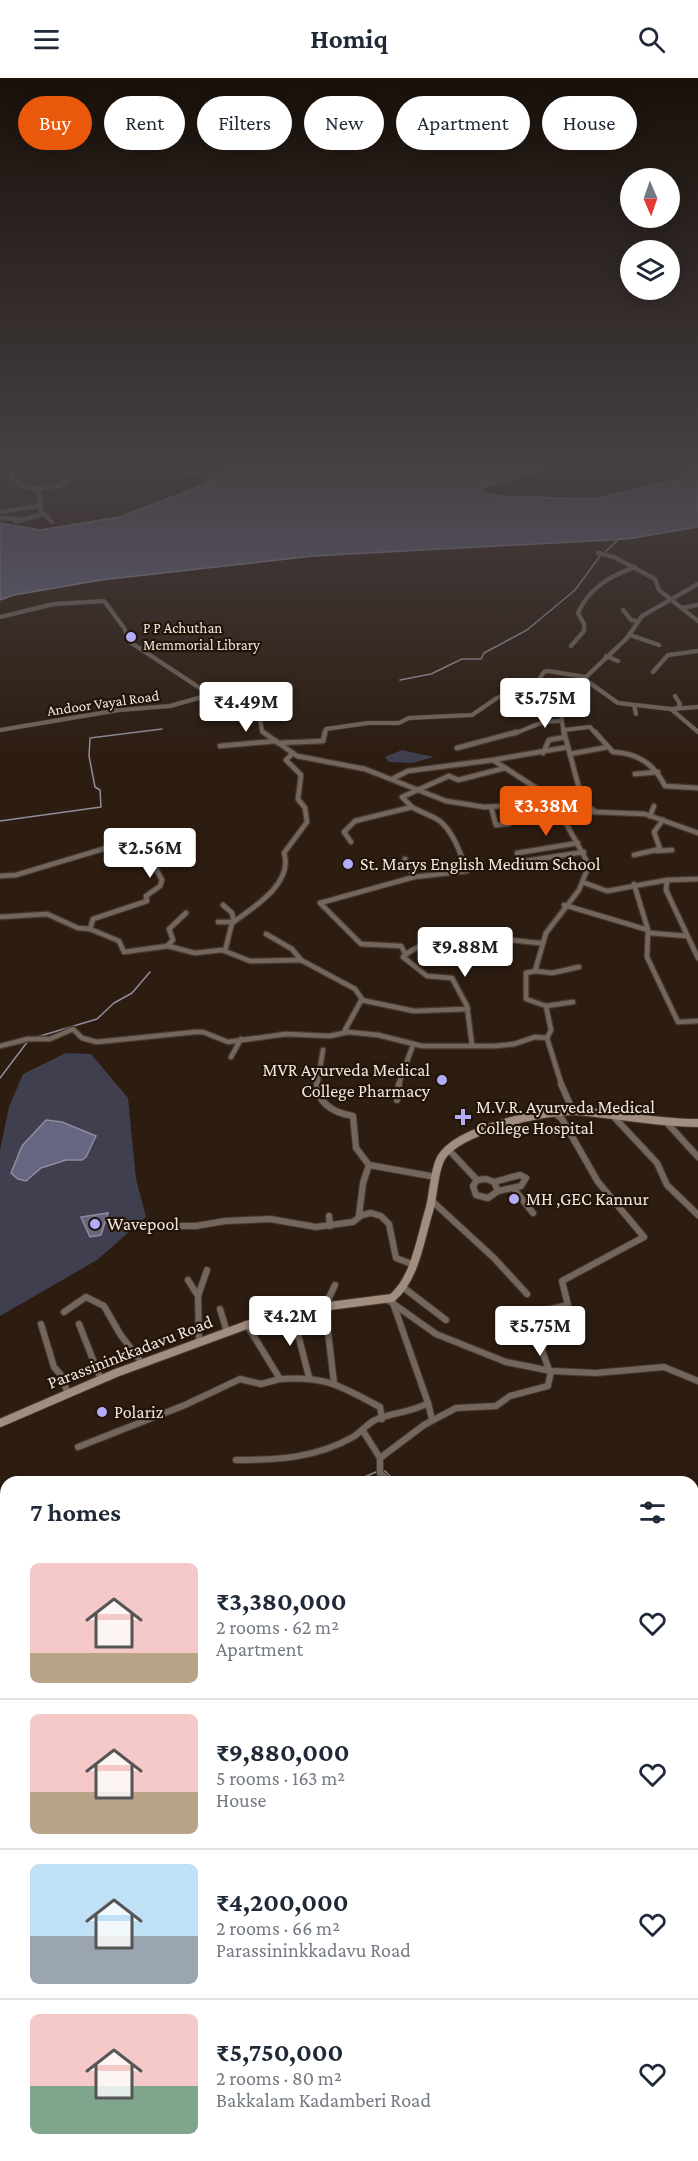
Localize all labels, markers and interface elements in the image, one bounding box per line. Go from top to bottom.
icon: menu [30,23,63,56]
icon: search [635,23,668,56]
text: Homiq [310,24,388,54]
chip: Buy [18,96,92,150]
chip: Rent [104,96,185,150]
chip: Filters [197,96,292,150]
chip: New [304,96,384,150]
chip: Apartment [396,96,530,150]
chip: House [542,96,637,150]
north arrow [620,168,680,228]
map controls [620,168,680,300]
button: layers [620,240,680,300]
place label: P P Achuthan Memmorial Library [143,620,260,654]
marker: P P Achuthan Memmorial Library [124,630,138,644]
pin: ₹5.75M [496,678,594,729]
pin: ₹4.49M [197,682,295,733]
text: ₹5.75M [514,686,576,708]
street label: Andoor Vayal Road [46,687,160,720]
text: ₹4.49M [214,690,278,712]
pin: ₹3.38M [497,786,595,837]
text: ₹3.38M [514,794,578,816]
pin: ₹2.56M [101,828,199,879]
text: ₹2.56M [118,836,182,858]
place label: St. Marys English Medium School [360,854,601,874]
marker: St. Marys English Medium School [341,857,355,871]
pin: ₹9.88M [416,927,514,978]
text: ₹9.88M [432,935,498,957]
place label: MVR Ayurveda Medical College Pharmacy [262,1060,431,1101]
marker: MVR Ayurveda Medical College Pharmacy [435,1073,449,1087]
place label: M.V.R. Ayurveda Medical College Hospital [476,1097,655,1138]
marker: M.V.R. Ayurveda Medical College Hospital [454,1108,472,1126]
place label: MH ,GEC Kannur [526,1189,649,1209]
marker: MH ,GEC Kannur [507,1192,521,1206]
place label: Wavepool [107,1214,179,1234]
marker: Wavepool [88,1217,102,1231]
pin: ₹4.2M [248,1296,332,1347]
text: ₹4.2M [263,1304,317,1326]
pin: ₹5.75M [491,1306,589,1357]
street label: Parassininkkadavu Road [45,1311,216,1393]
text: ₹5.75M [509,1314,571,1336]
place label: Polariz [114,1402,164,1422]
marker: Polariz [95,1405,109,1419]
icon: filters [636,1496,669,1529]
text: 7 homes [30,1498,121,1527]
icon: home [78,1587,150,1659]
text: ₹3,380,000 [216,1587,347,1616]
icon: heart [636,1607,669,1640]
text: 2 rooms · 62 m² [216,1616,339,1638]
text: Apartment [216,1638,303,1660]
icon: home [78,1738,150,1810]
text: ₹9,880,000 [216,1738,350,1767]
icon: heart [636,1758,669,1791]
text: 5 rooms · 163 m² [216,1767,345,1789]
text: House [216,1789,266,1811]
icon: home [78,1888,150,1960]
text: ₹4,200,000 [216,1888,349,1917]
icon: heart [636,1908,669,1941]
text: 2 rooms · 66 m² [216,1917,340,1939]
text: Parassininkkadavu Road [216,1939,411,1961]
icon: home [78,2038,150,2110]
text: ₹5,750,000 [216,2038,343,2067]
icon: heart [636,2058,669,2091]
text: 2 rooms · 80 m² [216,2067,342,2089]
text: Bakkalam Kadamberi Road [216,2089,431,2111]

